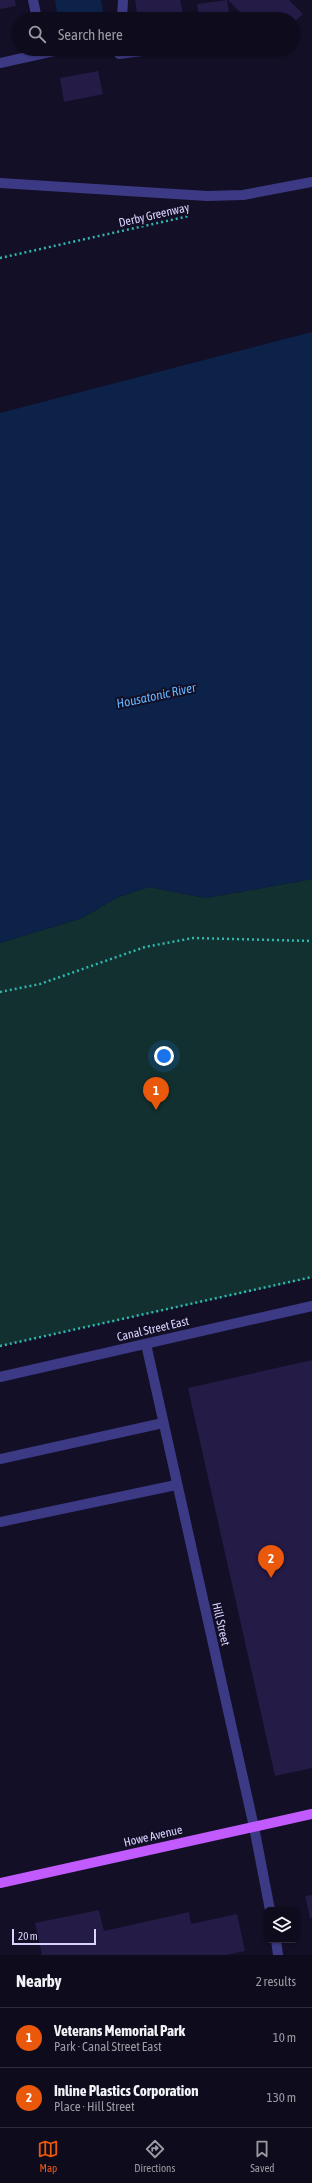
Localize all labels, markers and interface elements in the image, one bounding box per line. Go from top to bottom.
search box [12,12,300,56]
icon: search [26,23,48,45]
text: Search here [58,26,123,43]
street label: Derby Greenway [117,200,191,230]
water label: Housatonic River [115,680,198,711]
your location [154,1046,174,1066]
pin: 1 [143,1077,169,1110]
street label: Canal Street East [116,1314,191,1344]
pin: 2 [258,1545,284,1578]
street label: Hill Street [209,1601,233,1648]
street label: Howe Avenue [122,1822,184,1850]
map controls [264,1907,300,1943]
button: layers [264,1907,300,1943]
scale bar [12,1927,96,1946]
text: 20 m [18,1930,38,1942]
text: Nearby [16,1971,62,1991]
text: 2 results [256,1974,296,1989]
text: Veterans Memorial Park [54,2022,185,2039]
text: 1 [26,2030,32,2045]
text: 10 m [273,2030,296,2045]
text: Park · Canal Street East [54,2039,162,2054]
text: Inline Plastics Corporation [54,2082,199,2099]
text: 2 [26,2090,32,2105]
text: 130 m [267,2090,296,2105]
text: Place · Hill Street [54,2099,135,2114]
tab: Map [37,2138,59,2174]
tab: Directions [134,2138,175,2174]
tab: Saved [250,2138,275,2174]

